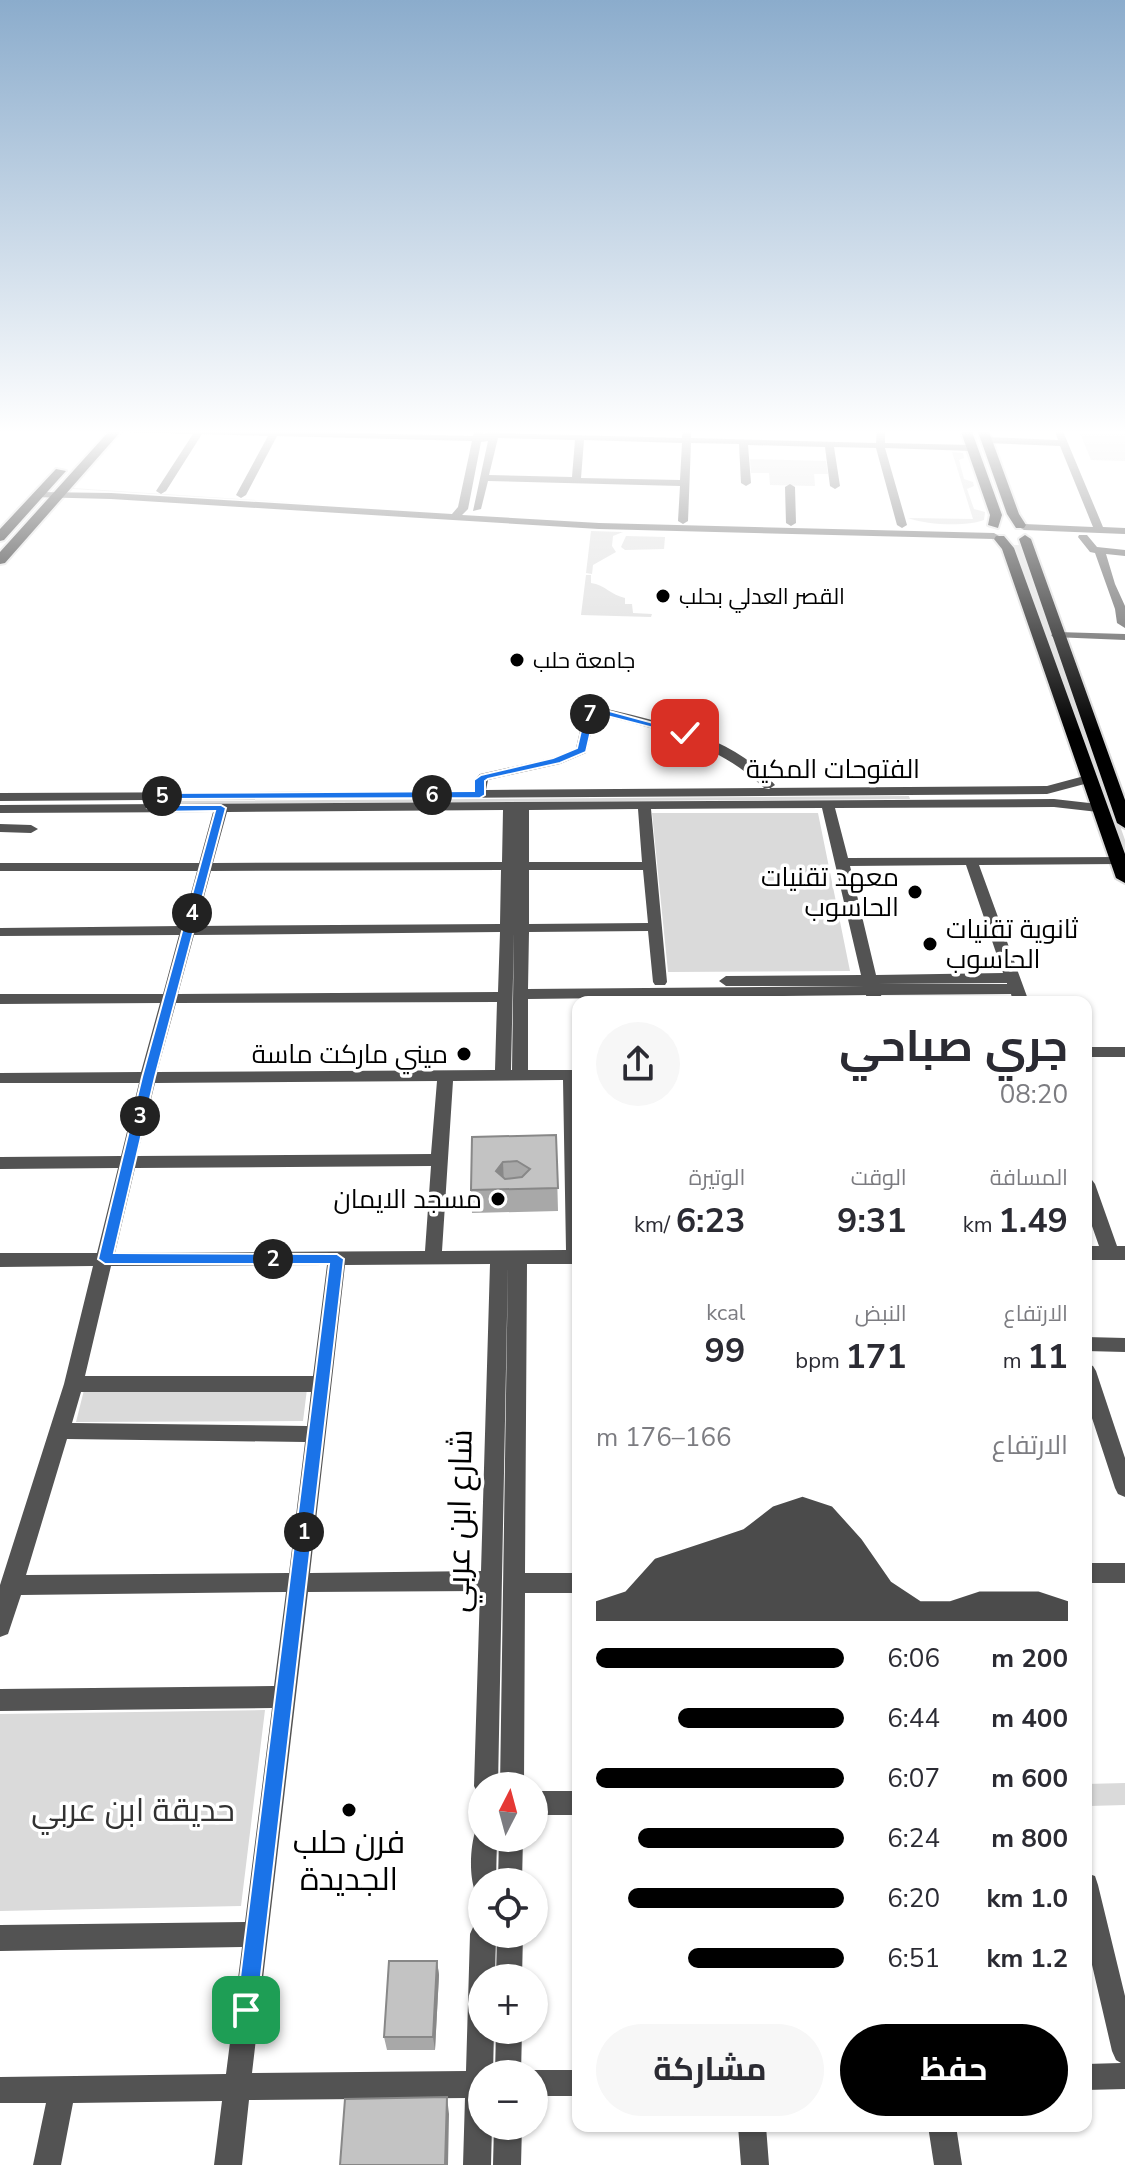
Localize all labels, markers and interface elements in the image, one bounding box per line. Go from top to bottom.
place label: القصر العدلي بحلب [679,582,845,613]
marker: القصر العدلي بحلب [654,587,672,605]
place label: جامعة حلب [533,646,635,676]
marker: جامعة حلب [508,651,526,669]
pin: 7 [570,694,610,734]
text: 7 [583,699,597,729]
pin [651,699,719,767]
icon: check [663,711,707,755]
street label: الفتوحات المكية [746,752,920,787]
pin: 6 [412,775,452,815]
pin: 5 [142,776,182,816]
text: 6 [425,780,439,810]
text: 5 [155,781,169,811]
place label: معهد تقنيات الحاسوب [761,860,899,925]
marker: معهد تقنيات الحاسوب [906,883,924,901]
pin: 4 [172,893,212,933]
text: 4 [185,898,199,928]
place label: ثانوية تقنيات الحاسوب [946,912,1078,977]
marker: ثانوية تقنيات الحاسوب [921,935,939,953]
text: جري صباحي [839,1017,1068,1077]
button: share [596,1022,680,1106]
place label: ميني ماركت ماسة [252,1037,448,1075]
marker: ميني ماركت ماسة [455,1045,473,1063]
text: 08:20 [1000,1077,1068,1112]
pin: 3 [120,1096,160,1136]
text: 3 [133,1101,147,1131]
text: الوتيرة [689,1163,745,1193]
text: الوقت [851,1163,907,1193]
text: المسافة [990,1163,1068,1193]
place label: مسجد الايمان [333,1182,482,1217]
marker: مسجد الايمان [489,1190,507,1208]
text: 6:23 [676,1198,745,1244]
text: 9:31 [837,1198,907,1244]
text: 1.49 [998,1198,1068,1244]
text: /km [634,1210,676,1240]
text: km [963,1210,998,1240]
pin: 2 [253,1239,293,1279]
text: 2 [266,1244,280,1274]
text: kcal [706,1298,745,1328]
text: النبض [855,1299,907,1329]
text: الارتفاع [1004,1299,1068,1329]
text: 99 [705,1328,745,1374]
text: 171 [845,1334,907,1380]
text: 11 [1027,1334,1068,1380]
text: bpm [795,1346,845,1376]
text: m [1003,1346,1027,1376]
text: 166–176 m [596,1420,732,1455]
text: الارتفاع [992,1428,1068,1463]
street label: شارع ابن عربي [436,1429,486,1613]
pin: 1 [284,1512,324,1552]
text: 1 [297,1517,311,1547]
text: 6:06 [887,1641,940,1676]
text: 200 m [991,1641,1068,1676]
text: 6:44 [887,1701,940,1736]
text: 400 m [991,1701,1068,1736]
text: 6:07 [887,1761,940,1796]
text: 600 m [991,1761,1068,1796]
north arrow [468,1772,548,1852]
map controls [468,1772,548,2140]
park label: حديقة ابن عربي [31,1789,235,1835]
marker: فرن حلب الجديدة [340,1801,358,1819]
place label: فرن حلب الجديدة [293,1821,405,1901]
text: 6:24 [887,1821,940,1856]
text: 800 m [991,1821,1068,1856]
button: locate [468,1868,548,1948]
text: 6:20 [887,1881,940,1916]
text: 1.0 km [987,1881,1068,1916]
text: 6:51 [887,1941,940,1976]
text: 1.2 km [987,1941,1068,1976]
button: + [468,1964,548,2044]
pin [212,1976,280,2044]
icon: arrive [224,1988,268,2032]
button: مشاركة [596,2024,824,2116]
button: حفظ [840,2024,1068,2116]
button: − [468,2060,548,2140]

